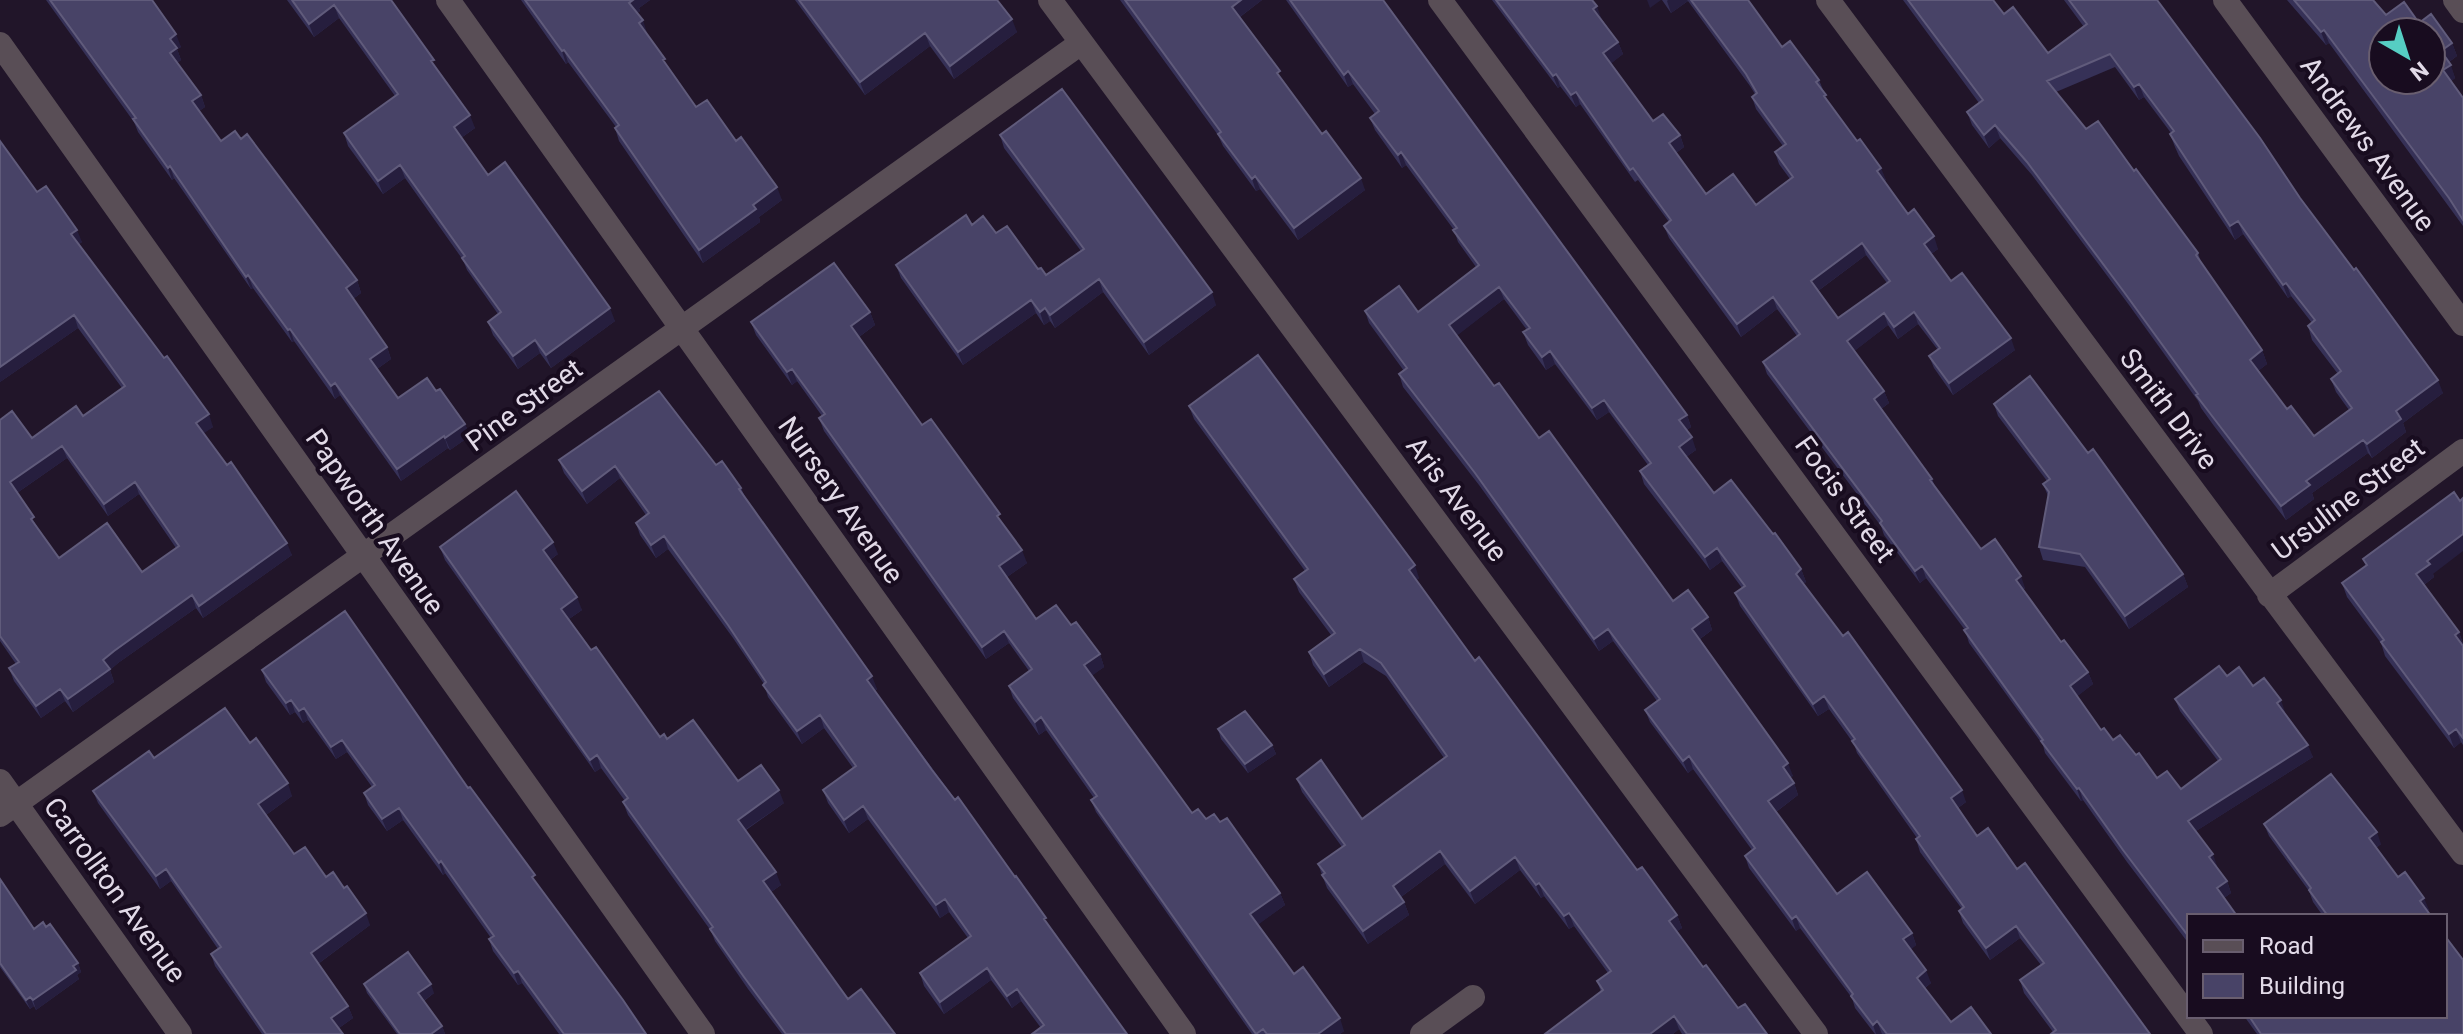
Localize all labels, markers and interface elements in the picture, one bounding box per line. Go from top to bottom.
north arrow [2367,16,2447,96]
street label: Andrews Avenue [2294,50,2442,238]
text: N [2405,57,2433,86]
street label: Smith Drive [2113,342,2225,476]
street label: Pine Street [459,352,589,458]
street label: Nursery Avenue [771,410,911,590]
street label: Papworth Avenue [299,423,451,621]
street label: Focis Street [1788,429,1902,569]
street label: Aris Avenue [1399,430,1515,568]
street label: Ursuline Street [2265,431,2431,567]
street label: Carrollton Avenue [37,791,193,989]
legend [2187,914,2447,1018]
text: Road [2259,932,2314,960]
text: Building [2259,972,2345,1000]

